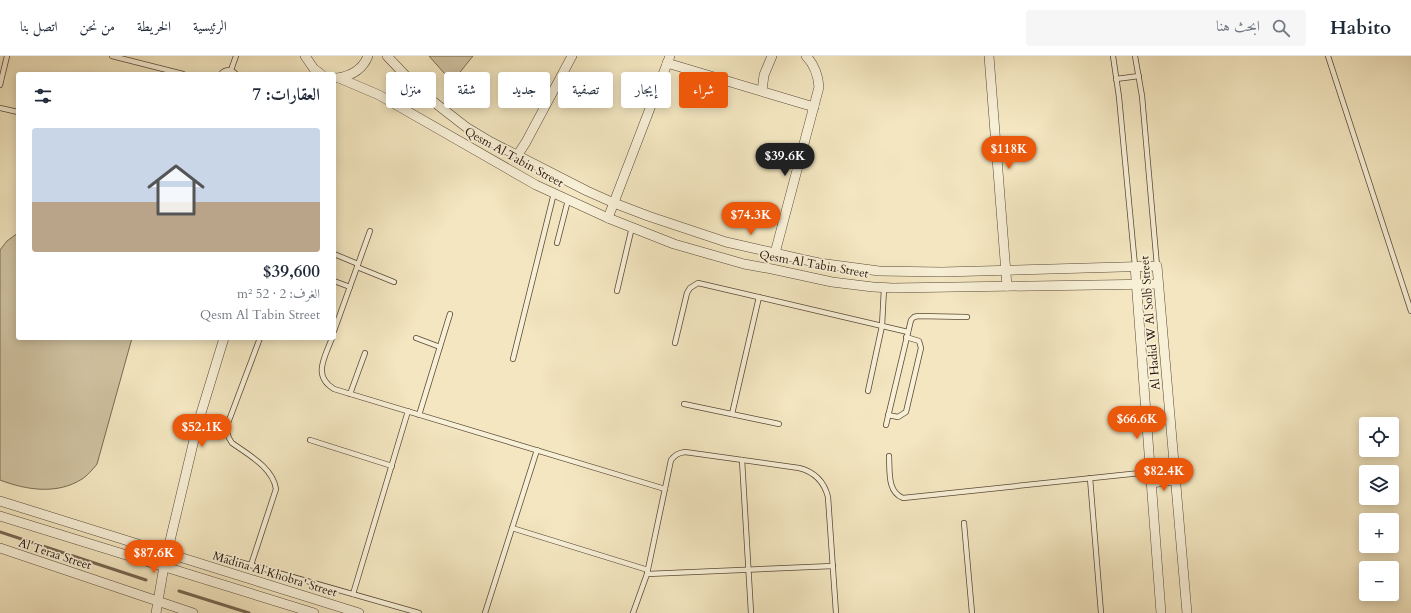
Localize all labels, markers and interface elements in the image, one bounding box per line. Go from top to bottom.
search box [1026,10,1306,46]
text: Habito [1330,15,1391,41]
text: ابحث هنا [1216,16,1260,36]
text: اتصل بنا [20,17,58,36]
text: من نحن [80,17,115,36]
text: الخريطة [137,17,171,36]
text: الرئيسية [193,17,227,36]
icon: search [1270,17,1292,39]
chip: منزل [386,72,436,108]
chip: شقة [444,72,490,108]
chip: جديد [498,72,550,108]
chip: تصفية [558,72,613,108]
chip: إيجار [621,72,671,108]
chip: شراء [679,72,728,108]
text: العقارات: 7 [252,83,320,106]
icon: filters [32,85,54,107]
street label: Qesm Al Tabin Street [462,123,566,191]
pin: $118K [981,136,1037,170]
text: $118K [990,140,1028,158]
pin: $39.6K [752,143,818,177]
text: $39.6K [765,147,805,165]
icon: home [140,154,212,226]
pin: $74.3K [718,202,784,236]
text: $74.3K [731,206,771,224]
street label: Qesm Al Tabin Street [758,247,870,282]
street label: Al Hadid W Al Solb Street [1136,255,1164,391]
text: $39,600 [263,260,320,283]
text: الغرف: 2 · 52 m² [237,285,320,303]
text: Qesm Al Tabin Street [200,306,320,324]
pin: $66.6K [1104,406,1170,440]
text: $66.6K [1117,410,1157,428]
pin: $52.1K [169,414,235,448]
map controls [1359,417,1399,601]
button: locate [1359,417,1399,457]
text: $52.1K [182,418,222,436]
pin: $82.4K [1131,458,1197,492]
text: $82.4K [1144,462,1184,480]
button: layers [1359,465,1399,505]
button: + [1359,513,1399,553]
street label: Al Teraa Street [16,535,94,573]
pin: $87.6K [121,540,187,574]
text: $87.6K [134,544,174,562]
street label: Madina Al Khobra' Street [211,547,339,601]
button: − [1359,561,1399,601]

